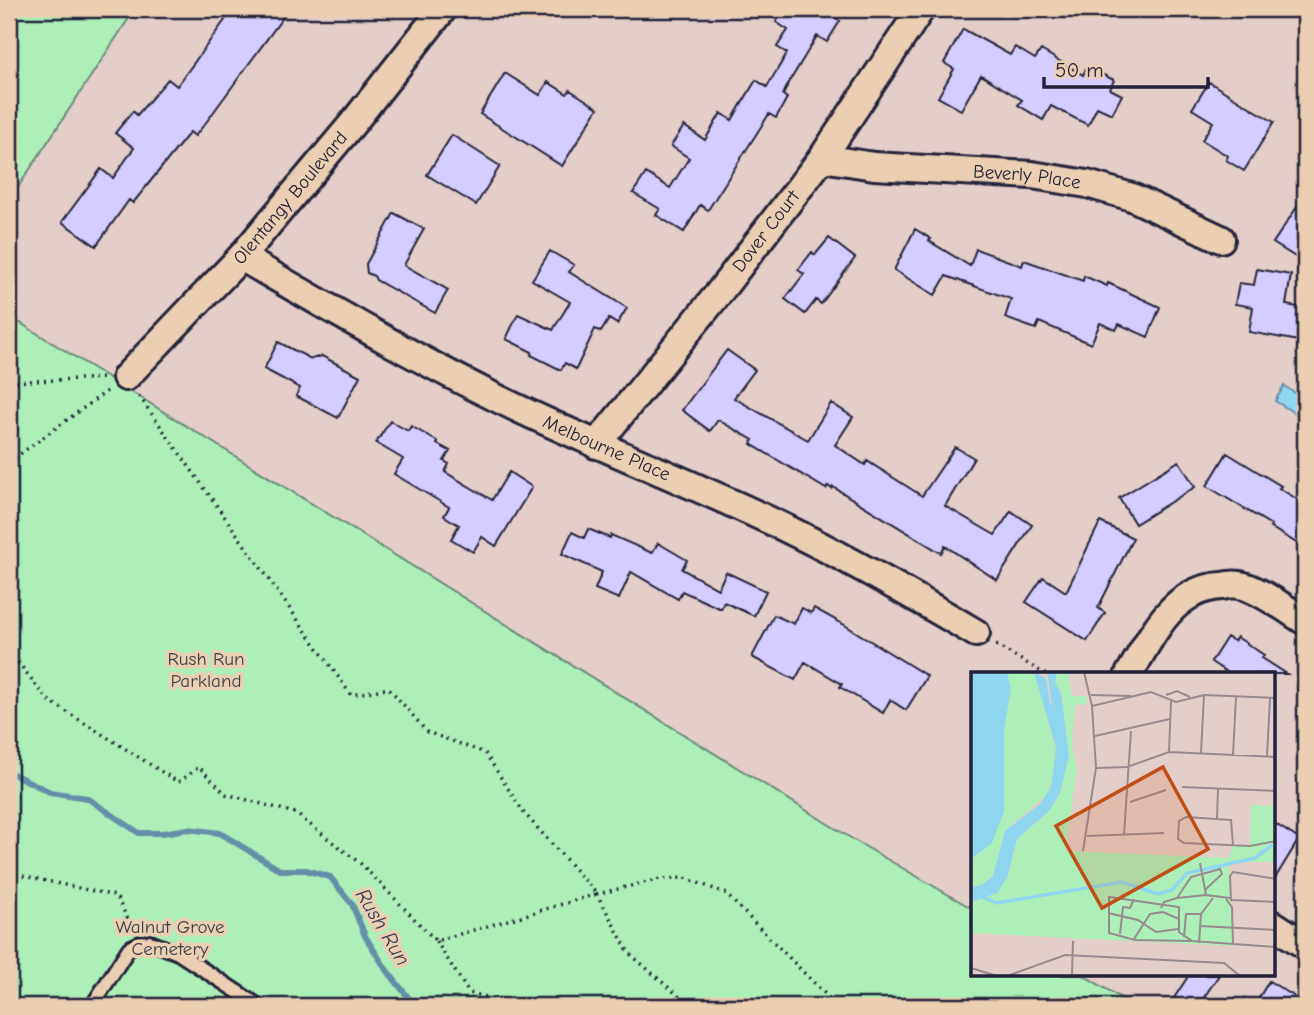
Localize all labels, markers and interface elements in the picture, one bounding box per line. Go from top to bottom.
scale bar [1044,46,1209,90]
text: 50 m [1055,58,1104,82]
street label: Olentangy Boulevard [229,127,352,269]
street label: Beverly Place [972,161,1082,194]
street label: Dover Court [728,186,805,277]
street label: Melbourne Place [540,411,674,486]
park label: Rush Run Parkland [167,648,245,692]
inset map [971,672,1276,976]
water label: Rush Run [351,884,415,970]
park label: Walnut Grove Cemetery [116,916,224,960]

